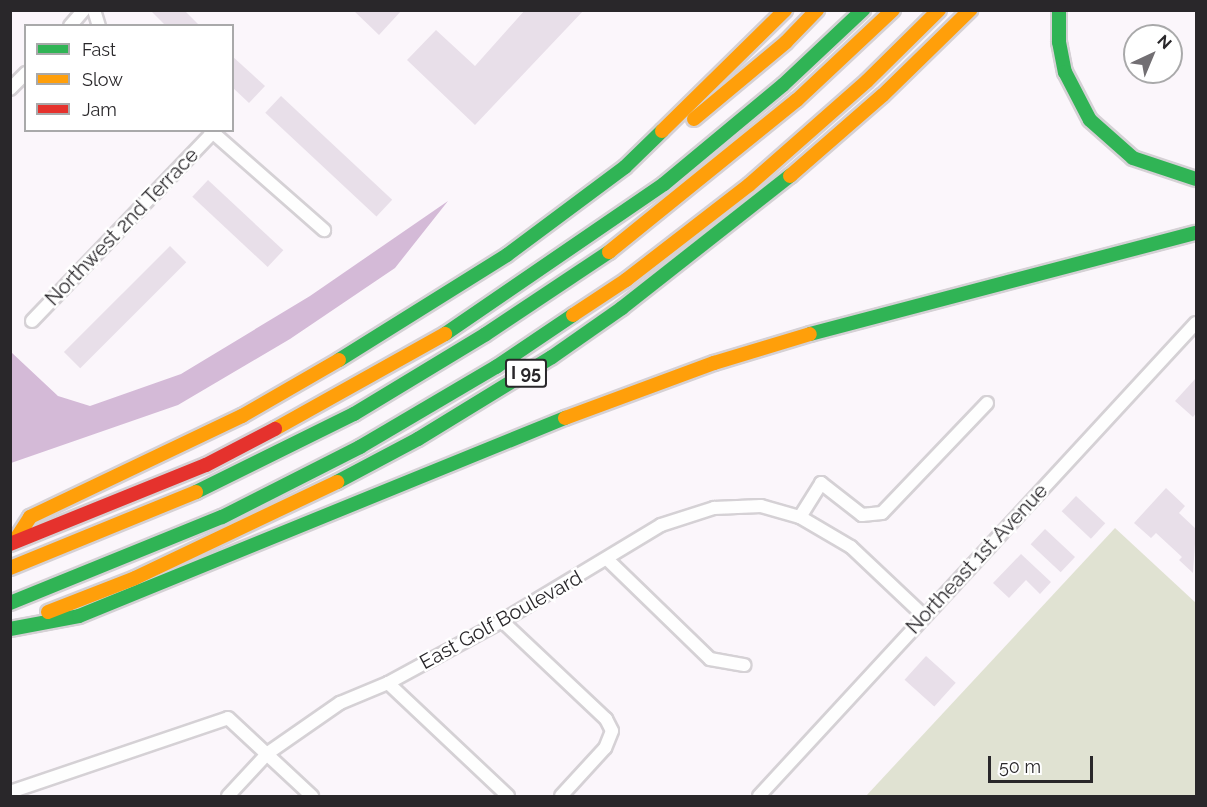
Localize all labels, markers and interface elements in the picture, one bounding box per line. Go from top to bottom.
legend [24,24,234,132]
north arrow [1123,24,1183,84]
text: N [1153,31,1175,53]
text: Fast [82,39,116,60]
text: Slow [82,69,123,90]
text: Jam [82,99,117,120]
street label: Northwest 2nd Terrace [40,143,204,311]
road number: I 95 [504,358,548,388]
street label: Northeast 1st Avenue [901,479,1053,639]
street label: East Golf Boulevard [415,565,587,675]
scale bar [991,744,1096,782]
text: 50 m [999,756,1041,777]

